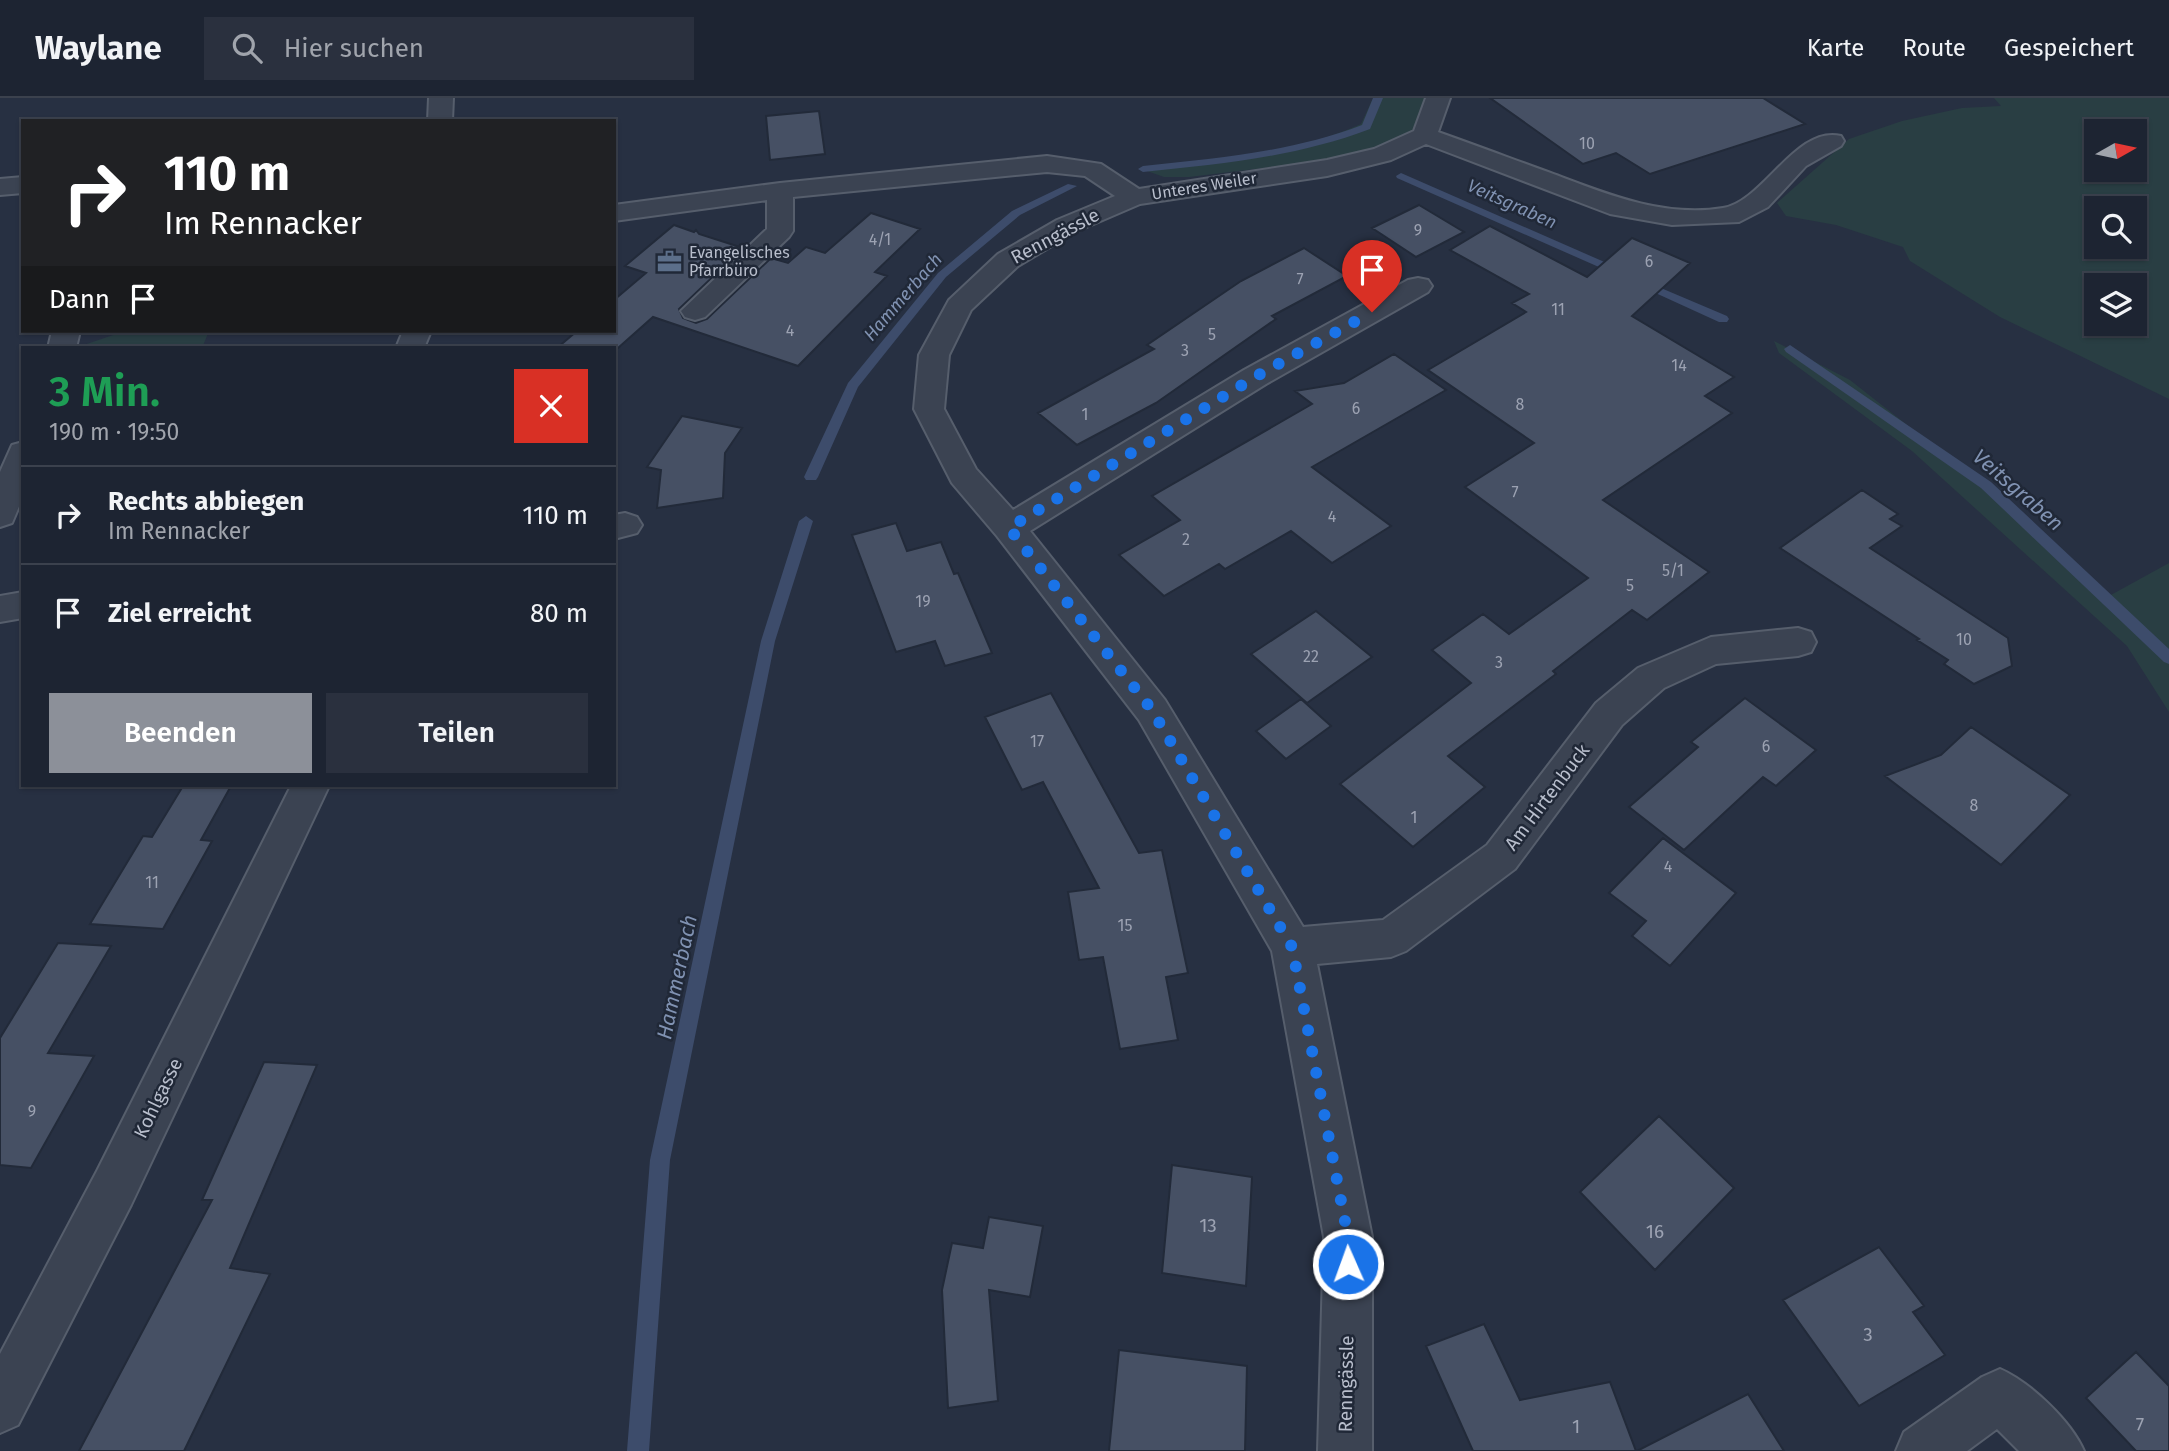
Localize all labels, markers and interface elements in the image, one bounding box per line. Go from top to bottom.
search box [204,17,694,80]
text: Waylane [35,28,162,68]
icon: search [228,29,266,67]
text: Hier suchen [284,33,424,64]
text: Karte [1807,34,1864,62]
text: Route [1902,34,1966,62]
text: Gespeichert [2004,34,2134,62]
north arrow [2084,119,2147,182]
map controls [2084,119,2147,336]
house number: 10 [1579,134,1595,153]
text: 110 m [164,144,290,203]
icon: right [49,147,140,238]
street label: Unteres Weiler [1150,168,1259,204]
water label: Veitsgraben [1464,175,1560,233]
button: search [2084,196,2147,259]
street label: Renngässle [1007,203,1103,269]
text: Im Rennacker [164,204,362,242]
house number: 9 [1414,221,1422,240]
house number: 4/1 [869,230,891,249]
pin [1342,240,1402,312]
place label: Evangelisches Pfarrbüro [689,243,790,280]
office icon: Evangelisches Pfarrbüro [655,247,683,275]
water label: Hammerbach [859,249,947,345]
icon: arrive [1353,251,1391,289]
house number: 6 [1645,252,1653,271]
house number: 7 [1296,270,1304,289]
button: layers [2084,273,2147,336]
icon: arrive [124,280,162,318]
text: Dann [49,284,110,315]
house number: 11 [1551,300,1565,319]
house number: 4 [786,321,795,340]
house number: 5 [1208,325,1216,344]
house number: 3 [1181,341,1189,360]
house number: 14 [1671,356,1687,375]
text: 3 Min. [49,367,160,417]
button: close [514,369,588,443]
house number: 8 [1516,395,1525,414]
house number: 6 [1352,399,1360,418]
house number: 1 [1082,405,1088,424]
text: 190 m · 19:50 [49,418,179,446]
water label: Veitsgraben [1967,444,2069,536]
house number: 7 [1511,483,1519,502]
text: Rechts abbiegen [108,486,304,517]
icon: right [49,496,87,534]
text: 110 m [522,500,588,531]
house number: 4 [1328,507,1337,526]
text: Im Rennacker [108,517,250,545]
house number: 2 [1182,530,1190,549]
house number: 5/1 [1662,561,1684,580]
house number: 5 [1626,576,1634,595]
house number: 19 [915,592,931,611]
icon: arrive [49,594,87,632]
text: Ziel erreicht [108,598,251,629]
text: 80 m [530,598,588,629]
house number: 10 [1956,630,1972,649]
house number: 22 [1303,647,1319,666]
house number: 3 [1495,653,1503,672]
button: Beenden [49,693,312,773]
button: Teilen [326,693,588,773]
house number: 17 [1030,732,1044,751]
house number: 6 [1762,737,1770,756]
street label: Am Hirtenbuck [1500,739,1595,855]
house number: 8 [1970,796,1979,815]
house number: 1 [1411,808,1417,827]
house number: 4 [1664,857,1673,876]
house number: 11 [145,873,159,892]
water label: Hammerbach [651,912,703,1042]
house number: 15 [1118,916,1132,935]
street label: Kohlgasse [129,1054,187,1142]
house number: 9 [28,1102,36,1121]
house number: 13 [1199,1214,1217,1237]
house number: 16 [1646,1220,1664,1243]
position arrow [1311,1227,1385,1301]
house number: 3 [1863,1323,1873,1346]
street label: Renngässle [1334,1335,1358,1433]
house number: 7 [2136,1413,2144,1436]
house number: 1 [1572,1415,1580,1438]

